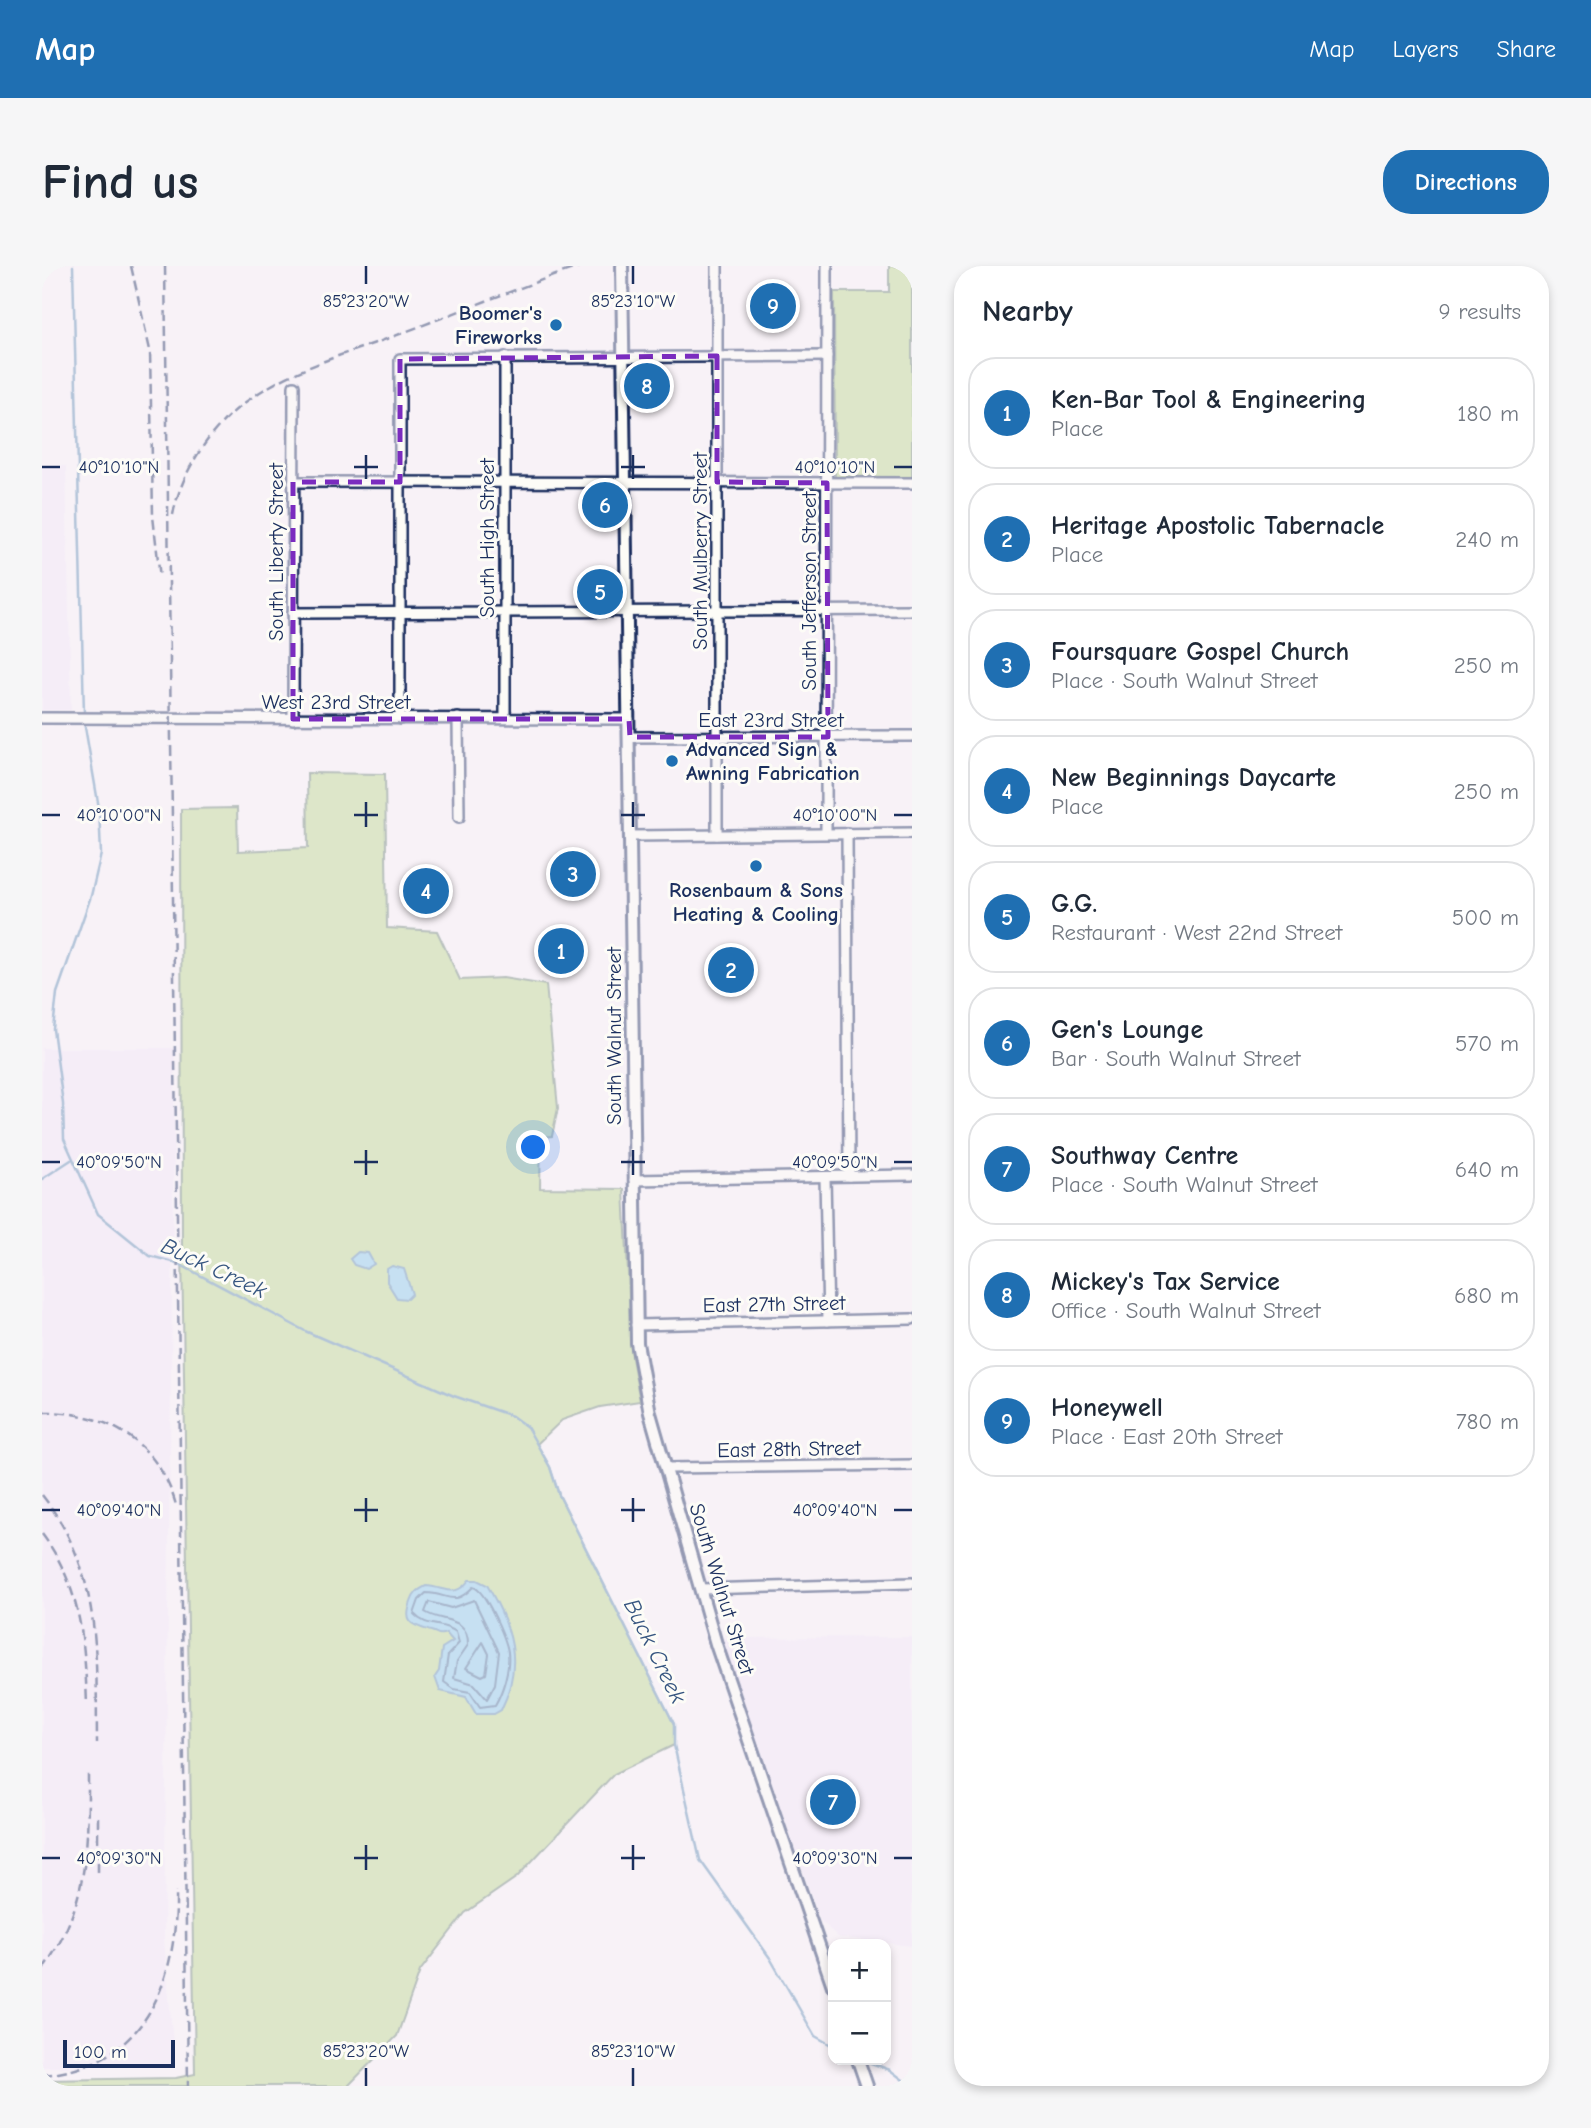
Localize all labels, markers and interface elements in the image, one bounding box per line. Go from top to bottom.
text: Map [35,30,96,68]
text: Map [1309,35,1355,63]
text: Layers [1393,35,1458,63]
text: Share [1496,35,1556,63]
button: Directions [1383,150,1549,214]
text: Find us [42,154,198,210]
pin: 9 [750,280,796,332]
text: 85°23'20"W [323,291,410,312]
text: 85°23'10"W [591,291,675,312]
text: Nearby [982,294,1073,329]
text: 9 results [1438,298,1521,325]
place label: Boomer's Fireworks [455,301,542,349]
marker: Boomer's Fireworks [548,317,564,333]
pin: 8 [624,360,670,412]
text: Ken-Bar Tool & Engineering [1051,385,1366,415]
text: 1 [1002,400,1012,427]
text: 180 m [1457,400,1519,427]
text: Place [1051,415,1103,442]
street label: South Mulberry Street [688,451,712,650]
text: 40°10'10"N [79,457,159,478]
street label: South High Street [475,457,499,618]
text: 40°10'10"N [795,457,875,478]
street label: South Liberty Street [264,462,288,641]
pin: 6 [582,479,628,531]
street label: South Jefferson Street [797,491,821,691]
text: Heritage Apostolic Tabernacle [1051,511,1384,541]
text: 2 [1001,526,1013,553]
text: 240 m [1455,526,1519,553]
text: Place [1051,541,1103,568]
pin: 5 [577,566,623,618]
text: Foursquare Gospel Church [1051,637,1349,667]
text: 3 [1001,652,1013,679]
text: 250 m [1454,652,1519,679]
text: Place · South Walnut Street [1051,667,1318,694]
street label: West 23rd Street [261,690,412,714]
street label: East 23rd Street [698,708,845,732]
place label: Advanced Sign & Awning Fabrication [686,737,860,785]
marker: Advanced Sign & Awning Fabrication [664,753,680,769]
text: New Beginnings Daycarte [1051,763,1336,793]
text: 4 [1002,778,1012,805]
text: 250 m [1454,778,1519,805]
text: Place [1051,793,1103,820]
text: 40°10'00"N [77,805,161,826]
text: 40°10'00"N [793,805,877,826]
pin: 3 [550,848,596,900]
marker: Rosenbaum & Sons Heating & Cooling [748,858,764,874]
pin: 4 [403,865,449,917]
place label: Rosenbaum & Sons Heating & Cooling [669,878,843,926]
text: G.G. [1051,889,1097,919]
text: 5 [1001,904,1013,931]
text: 500 m [1452,904,1519,931]
text: Restaurant · West 22nd Street [1051,919,1342,946]
pin: 1 [538,925,584,977]
pin: 2 [708,944,754,996]
street label: South Walnut Street [602,946,626,1125]
text: Gen's Lounge [1051,1015,1203,1045]
text: 6 [1001,1030,1013,1057]
text: 570 m [1455,1030,1519,1057]
text: Bar · South Walnut Street [1051,1045,1300,1072]
your location [516,1130,550,1164]
text: Southway Centre [1051,1141,1238,1171]
text: 40°09'50"N [76,1152,162,1173]
text: 40°09'50"N [792,1152,878,1173]
text: 7 [1002,1156,1012,1183]
text: 640 m [1455,1156,1519,1183]
text: Place · South Walnut Street [1051,1171,1318,1198]
water label: Buck Creek [157,1232,272,1304]
text: Mickey's Tax Service [1051,1267,1280,1297]
text: 8 [1001,1282,1013,1309]
text: 680 m [1454,1282,1519,1309]
street label: East 27th Street [702,1291,847,1317]
text: Office · South Walnut Street [1051,1297,1321,1324]
text: Honeywell [1051,1393,1163,1423]
text: 9 [1001,1408,1013,1435]
text: 780 m [1456,1408,1519,1435]
text: Place · East 20th Street [1051,1423,1283,1450]
street label: East 28th Street [717,1436,862,1462]
text: 40°09'40"N [77,1500,161,1521]
street label: South Walnut Street [685,1500,760,1679]
text: 40°09'40"N [793,1500,877,1521]
water label: Buck Creek [618,1594,692,1709]
pin: 7 [810,1776,856,1828]
text: 40°09'30"N [76,1848,162,1869]
text: 40°09'30"N [792,1848,878,1869]
map controls [828,1939,891,2065]
button: + [828,1939,891,2002]
button: − [828,2002,891,2065]
scale bar [63,2037,175,2069]
text: 100 m [74,2041,127,2063]
text: 85°23'20"W [323,2041,410,2062]
text: 85°23'10"W [591,2041,675,2062]

